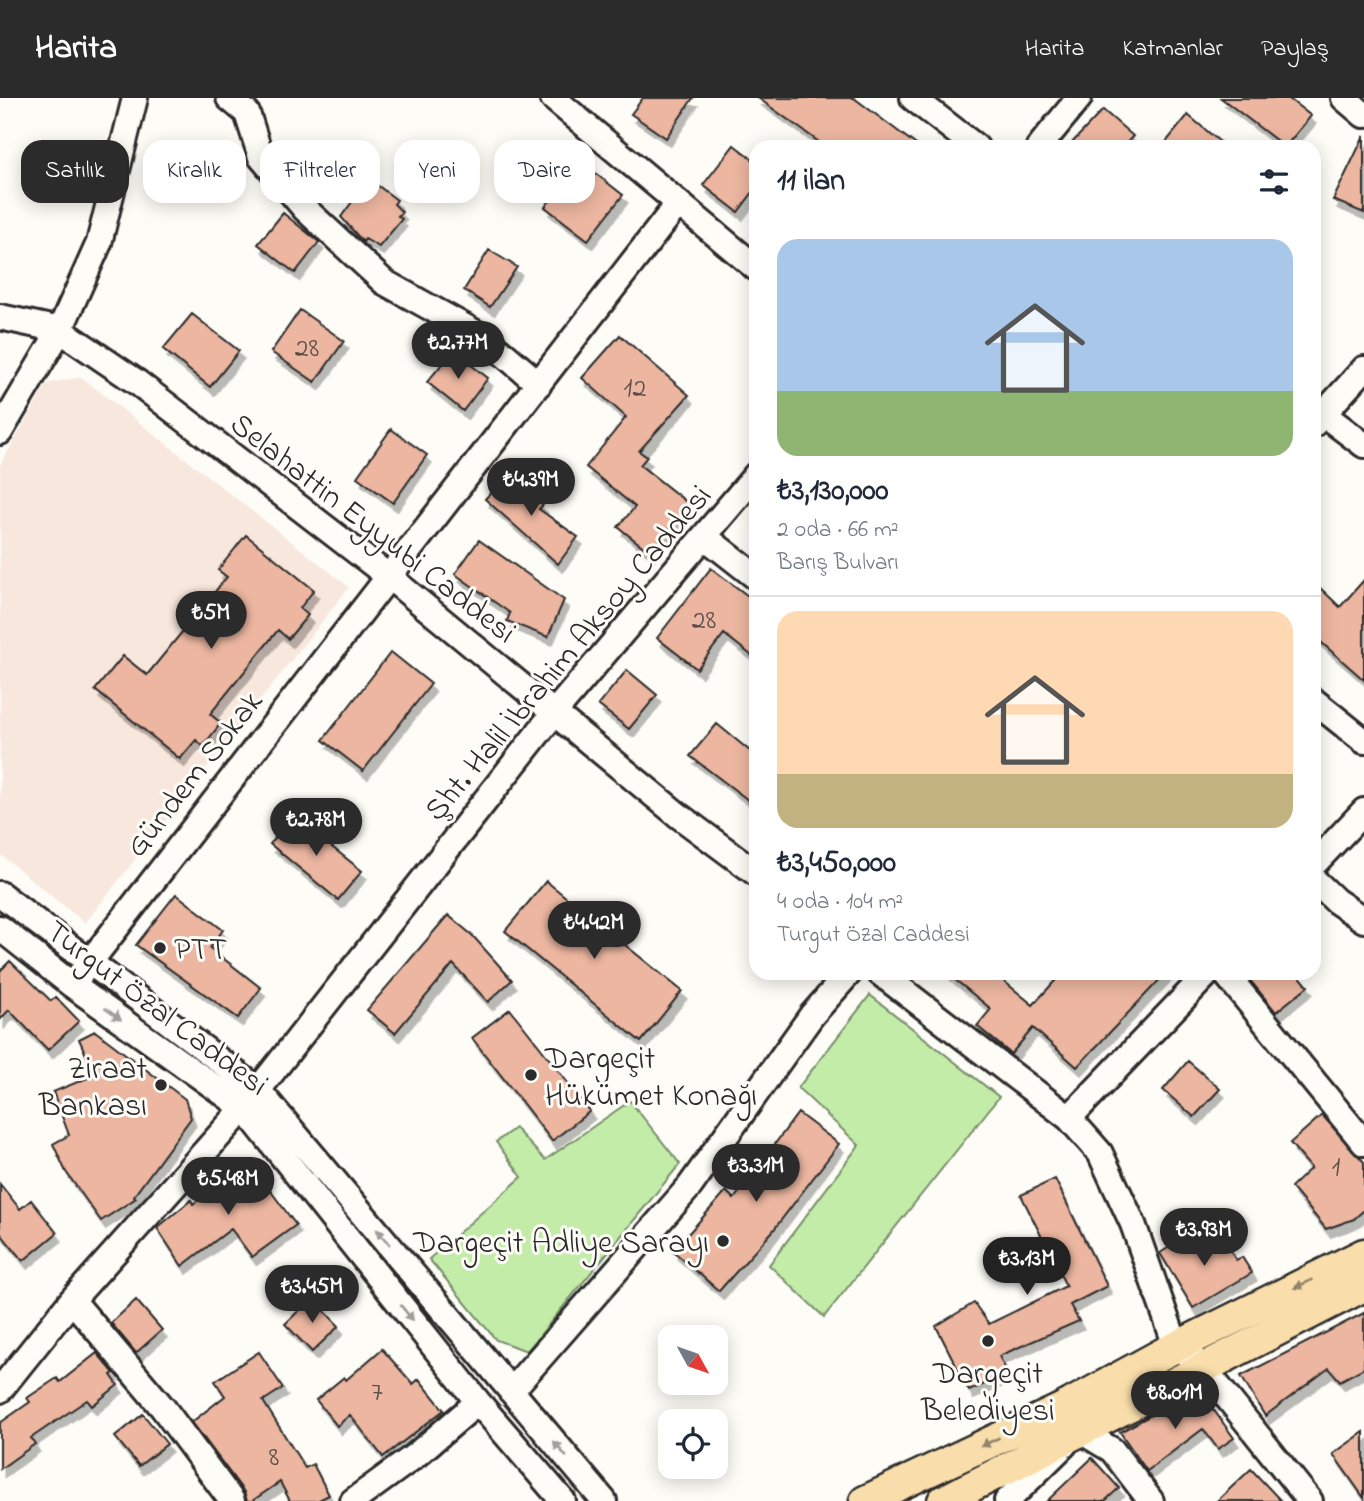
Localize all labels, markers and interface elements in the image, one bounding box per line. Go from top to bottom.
text: Harita [35,25,117,73]
text: Harita [1025,32,1085,67]
text: Katmanlar [1123,32,1223,67]
text: Paylaş [1261,32,1329,67]
chip: Satılık [21,140,129,203]
chip: Kiralık [143,140,246,203]
chip: Filtreler [260,140,380,203]
chip: Yeni [394,140,480,203]
chip: Daire [494,140,595,203]
text: 11 ilan [777,160,845,204]
icon: filters [1255,163,1293,201]
icon: home [972,285,1098,411]
pin: ₺2.77M [401,322,515,381]
text: ₺2.77M [428,327,488,360]
house number: 28 [295,329,319,370]
house number: 12 [624,369,646,410]
street label: Selahattin Eyyubi Caddesi [219,403,525,657]
pin: ₺4.39M [474,458,588,518]
text: ₺4.39M [503,464,559,497]
text: ₺3,130,000 [777,470,888,514]
street label: Şht. Halil İbrahim Aksoy Caddesi [415,476,725,833]
text: 2 oda · 66 m² [777,514,899,547]
text: Barış Bulvarı [777,547,899,580]
pin: ₺5M [177,592,245,651]
text: ₺5M [192,597,230,630]
house number: 28 [692,601,716,642]
icon: home [972,657,1098,783]
street label: Gündem Sokak [115,681,277,869]
pin: ₺2.78M [259,798,373,858]
text: ₺2.78M [286,804,346,837]
text: ₺3,450,000 [777,842,896,886]
text: 4 oda · 104 m² [777,886,903,919]
pin: ₺4.42M [537,902,651,961]
text: ₺4.42M [564,907,624,940]
street label: Turgut Özal Caddesi [35,910,277,1109]
text: Turgut Özal Caddesi [777,919,970,952]
place label: PTT [174,928,227,975]
marker: PTT [152,940,168,956]
one-way arrow [104,1007,122,1021]
place label: Dargeçit Hükümet Konağı [544,1037,757,1122]
place label: Ziraat Bankası [38,1047,147,1131]
marker: Dargeçit Hükümet Konağı [523,1067,539,1083]
marker: Ziraat Bankası [153,1077,169,1093]
pin: ₺3.31M [699,1144,813,1204]
house number: 1 [1332,1148,1341,1189]
text: ₺3.31M [728,1150,784,1183]
pin: ₺5.48M [171,1158,285,1217]
text: ₺5.48M [197,1163,259,1196]
pin: ₺3.93M [1147,1208,1261,1268]
text: ₺3.93M [1176,1214,1232,1247]
place label: Dargeçit Adliye Sarayı [412,1221,709,1268]
one-way arrow [375,1228,390,1246]
marker: Dargeçit Adliye Sarayı [715,1233,731,1249]
pin: ₺3.13M [970,1238,1084,1297]
text: ₺3.13M [999,1243,1055,1276]
pin: ₺3.45M [255,1266,369,1325]
text: ₺3.45M [281,1271,343,1304]
one-way arrow [1293,1279,1313,1290]
one-way arrow [400,1304,415,1322]
north arrow [658,1325,728,1395]
map controls [658,1325,728,1479]
marker: Dargeçit Belediyesi [980,1333,996,1349]
place label: Dargeçit Belediyesi [920,1352,1055,1436]
pin: ₺8.01M [1118,1372,1232,1431]
house number: 7 [371,1373,383,1414]
text: ₺8.01M [1147,1377,1203,1410]
button: locate [658,1409,728,1479]
one-way arrow [980,1436,1000,1448]
house number: 8 [269,1438,279,1479]
one-way arrow [552,1440,568,1458]

